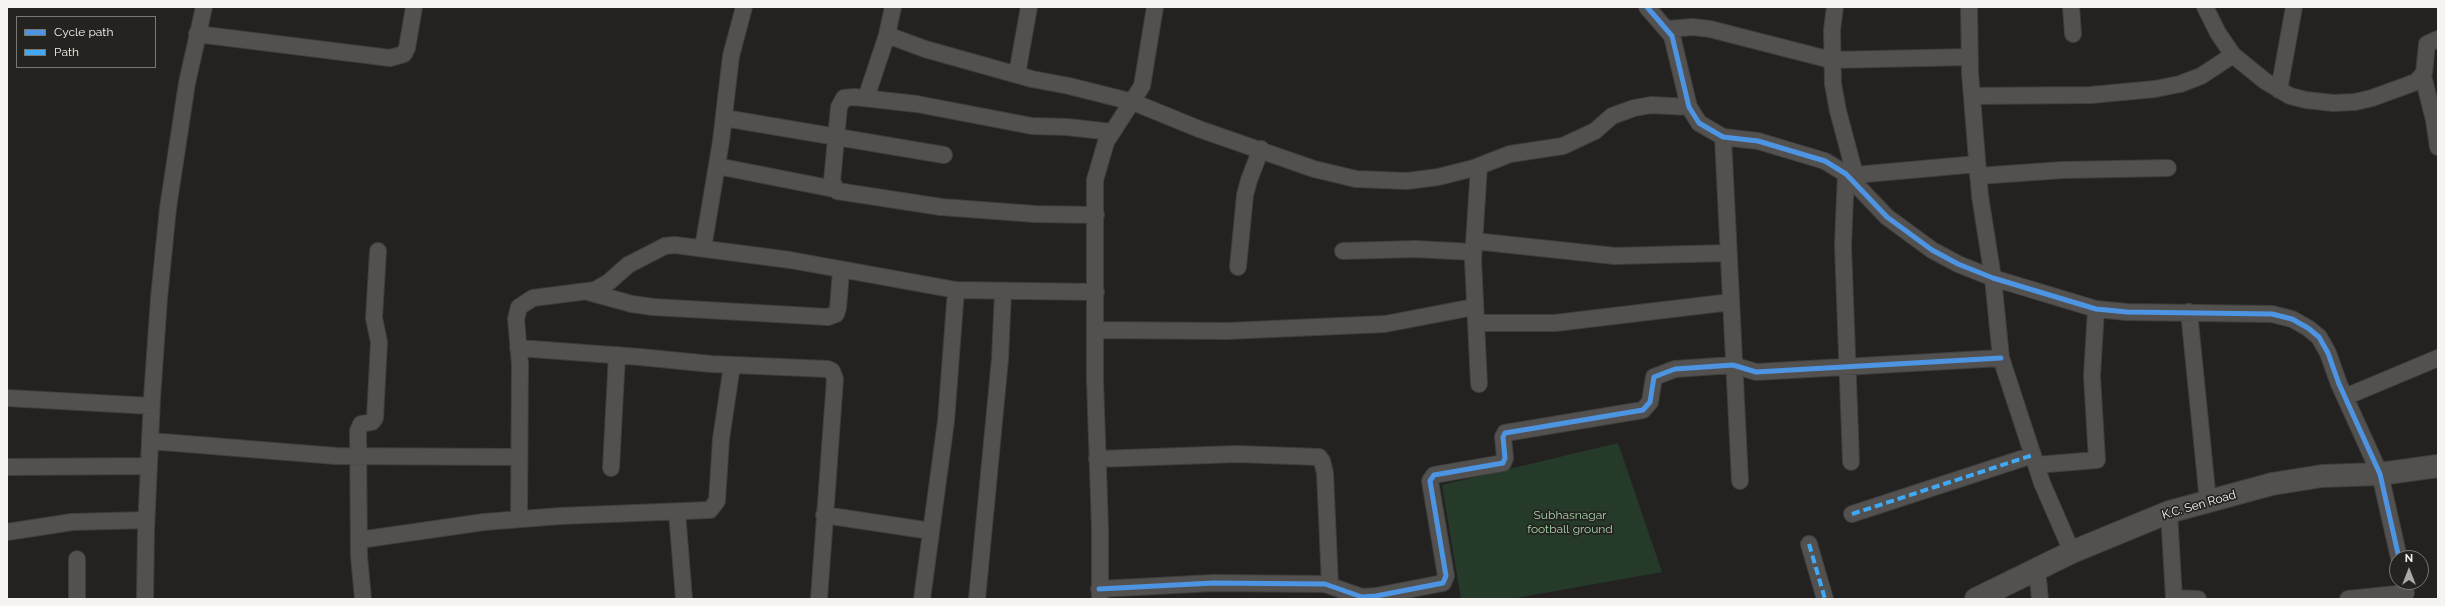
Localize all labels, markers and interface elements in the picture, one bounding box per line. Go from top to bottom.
legend [16,16,156,68]
text: Cycle path [54,25,113,39]
text: Path [54,45,79,59]
street label: K.C. Sen Road [2160,488,2238,522]
park label: Subhasnagar football ground [1527,508,1613,536]
north arrow [2389,550,2429,590]
text: N [2405,552,2413,565]

